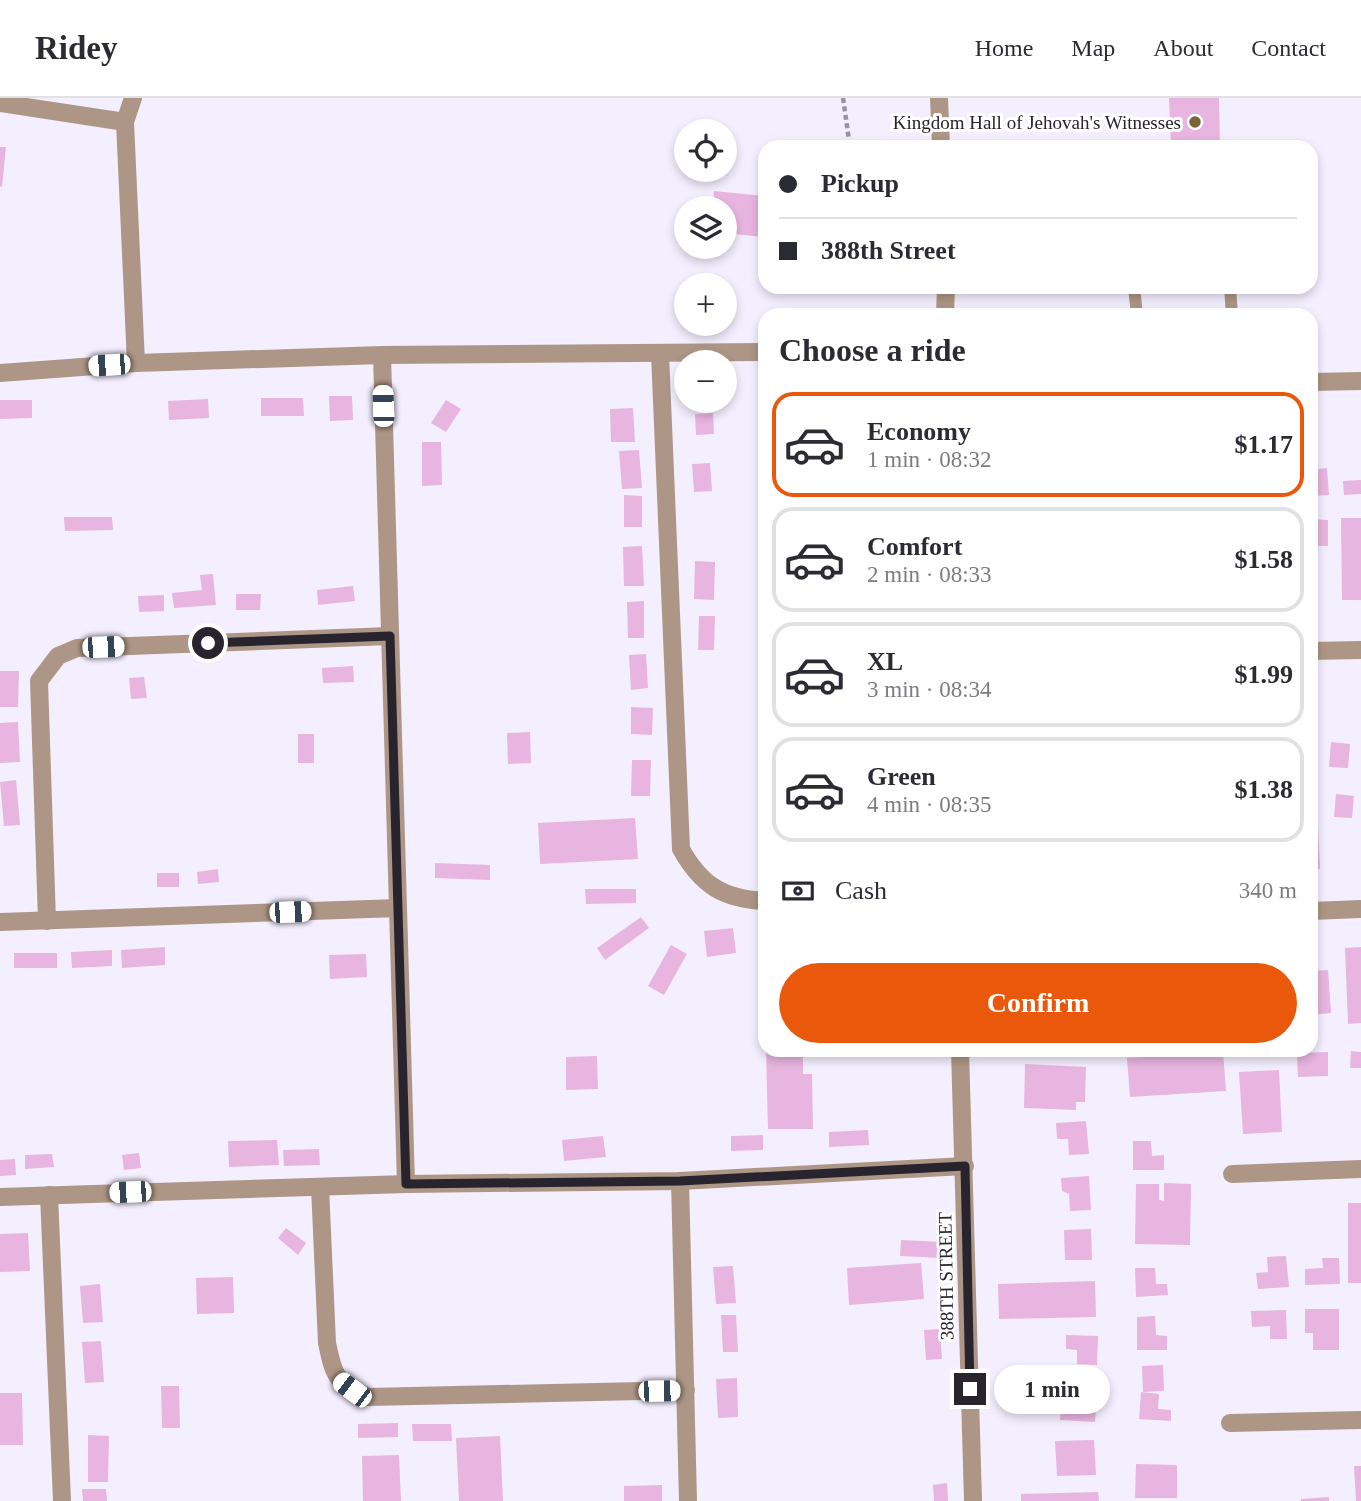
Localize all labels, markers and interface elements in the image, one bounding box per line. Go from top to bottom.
text: Ridey [35,30,118,66]
text: Home [975,35,1033,61]
text: Map [1071,35,1115,61]
text: About [1153,35,1213,61]
text: Contact [1251,35,1326,61]
place label: Kingdom Hall of Jehovah's Witnesses [893,112,1181,133]
marker: Kingdom Hall of Jehovah's Witnesses [1187,114,1203,130]
map controls [674,119,737,413]
button: locate [674,119,737,182]
text: Pickup [821,169,899,198]
button: layers [674,196,737,259]
text: 388th Street [821,236,956,265]
button: + [674,273,737,336]
text: Choose a ride [779,332,966,368]
button: − [674,350,737,413]
car [88,353,131,377]
car [372,385,395,427]
icon: car [783,413,846,476]
text: Economy [867,417,971,446]
text: $1.17 [1235,430,1293,459]
text: 1 min · 08:32 [867,447,992,472]
icon: car [783,528,846,591]
text: Comfort [867,532,962,561]
text: $1.58 [1235,545,1293,574]
text: 2 min · 08:33 [867,562,992,587]
route start [192,627,224,659]
car [82,636,125,658]
icon: car [783,643,846,706]
text: XL [867,647,903,676]
text: $1.99 [1235,660,1293,689]
text: 3 min · 08:34 [867,677,992,702]
icon: car [783,758,846,821]
text: Green [867,762,936,791]
text: $1.38 [1235,775,1293,804]
text: 4 min · 08:35 [867,792,992,817]
icon: cash [779,872,817,910]
text: Cash [835,876,887,905]
text: 340 m [1239,878,1297,903]
car [269,901,312,923]
button: Confirm [779,963,1297,1043]
car [109,1181,152,1203]
street label: 388TH STREET [934,1211,958,1340]
callout: 1 min [995,1364,1110,1414]
car [329,1369,376,1411]
route end [954,1373,986,1405]
text: 1 min [1024,1377,1080,1402]
car [638,1380,681,1402]

